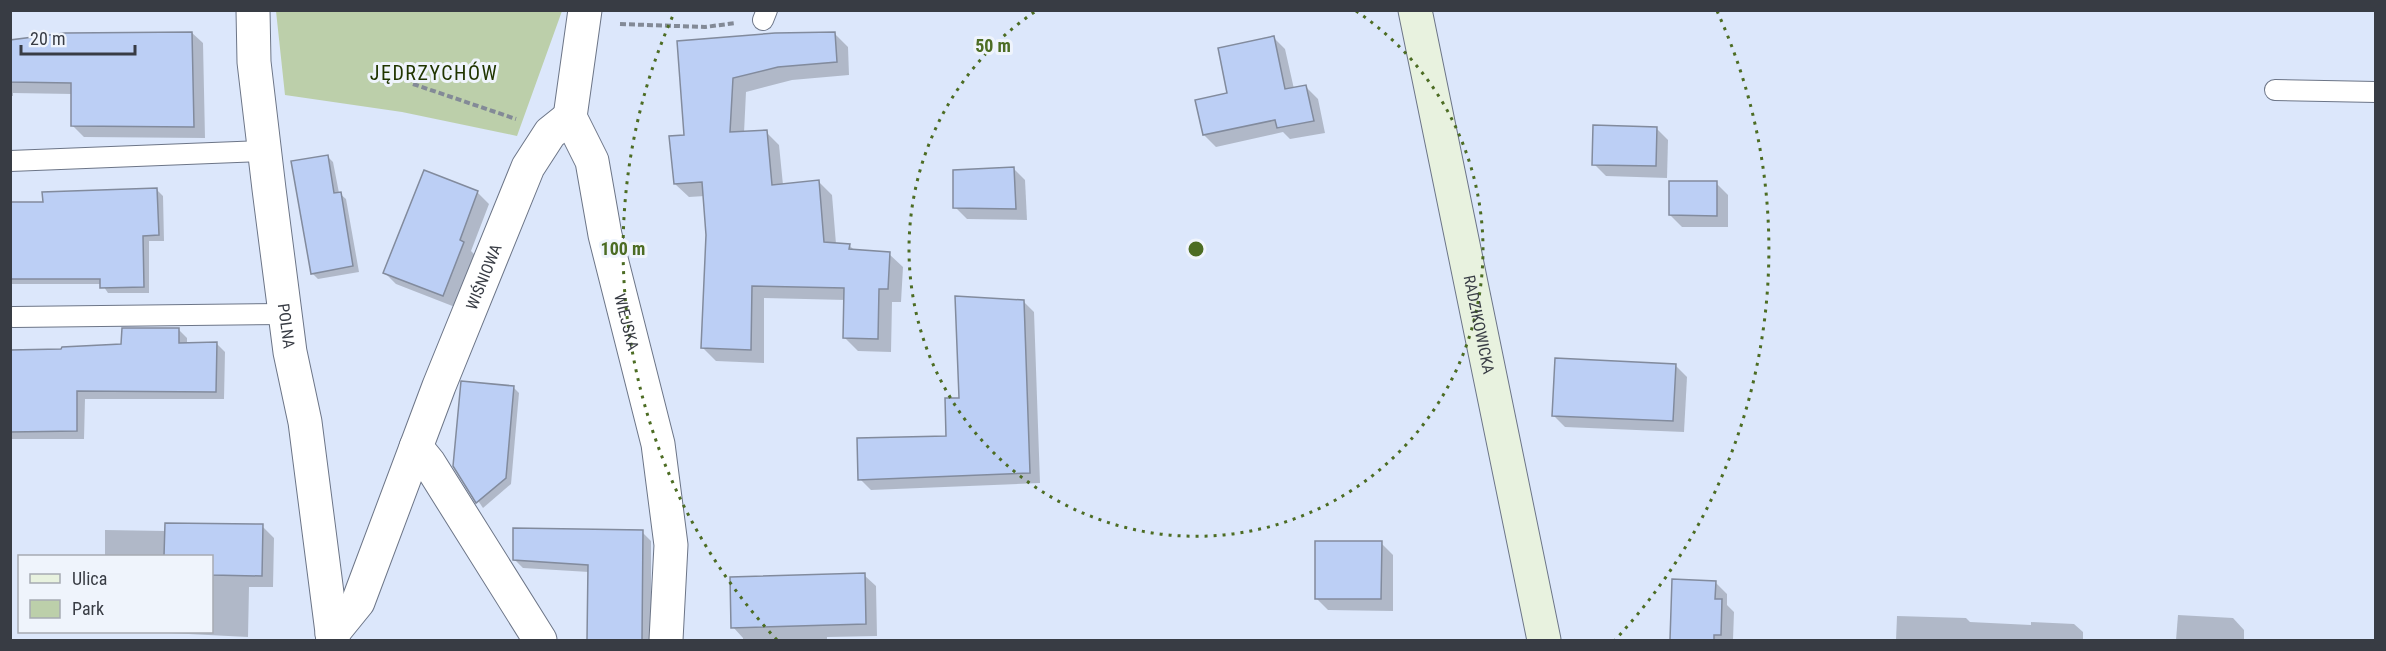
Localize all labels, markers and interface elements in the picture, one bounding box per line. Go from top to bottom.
scale bar [21,18,135,56]
text: 20 m [30,28,65,49]
text: 50 m [975,35,1011,56]
district label: JĘDRZYCHÓW [370,61,498,85]
text: 100 m [601,238,645,259]
centre of rings [1186,239,1206,259]
street label: WIŚNIOWA [462,241,506,312]
street label: RADZIKOWICKA [1460,273,1498,376]
street label: WIEJSKA [610,291,643,353]
street label: POLNA [274,302,298,350]
legend [18,555,213,633]
text: Ulica [72,568,107,589]
text: Park [72,598,104,619]

